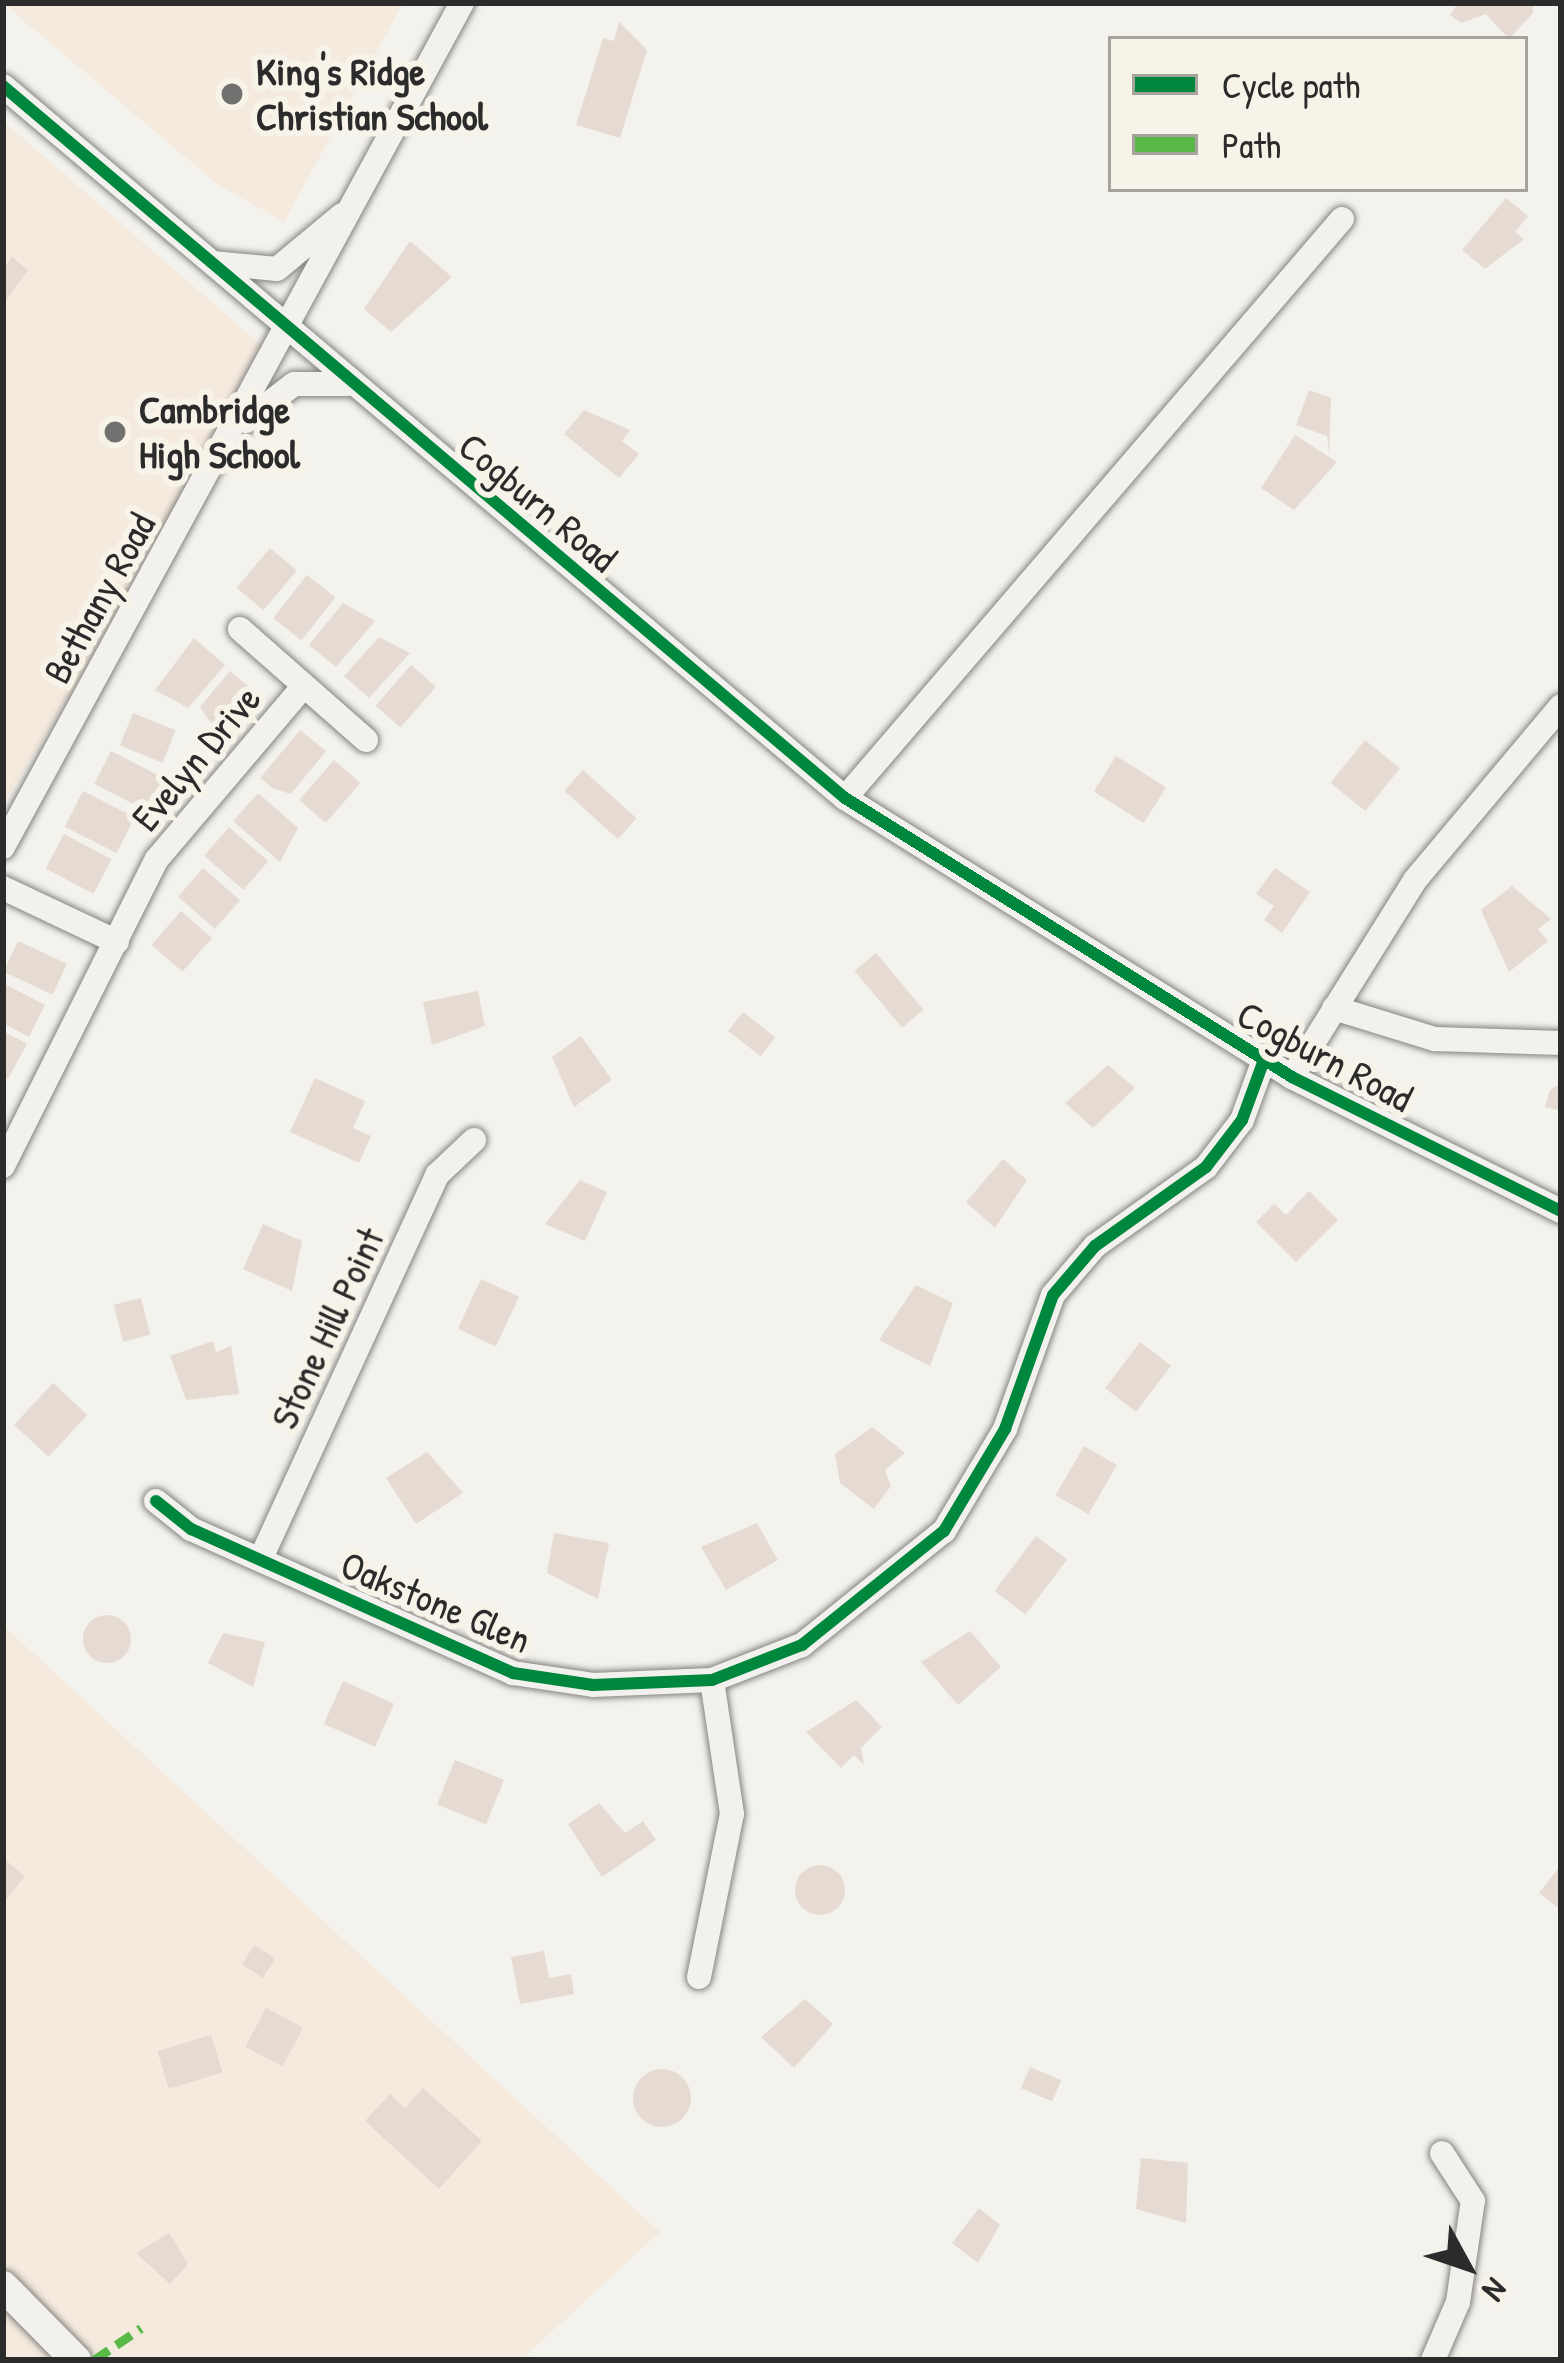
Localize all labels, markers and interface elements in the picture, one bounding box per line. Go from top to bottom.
legend [1108,36,1528,192]
place label: King's Ridge Christian School [256,49,488,140]
text: Cycle path [1222,60,1360,109]
marker: King's Ridge Christian School [219,81,245,107]
text: Path [1222,120,1281,169]
place label: Cambridge High School [139,387,300,478]
marker: Cambridge High School [102,419,128,445]
street label: Cogburn Road [450,422,626,582]
street label: Bethany Road [33,505,165,691]
street label: Evelyn Drive [122,676,270,840]
street label: Cogburn Road [1229,990,1421,1122]
street label: Stone Hill Point [260,1220,394,1436]
street label: Oakstone Glen [334,1541,538,1663]
north arrow [1408,2207,1528,2327]
text: N [1473,2269,1518,2311]

